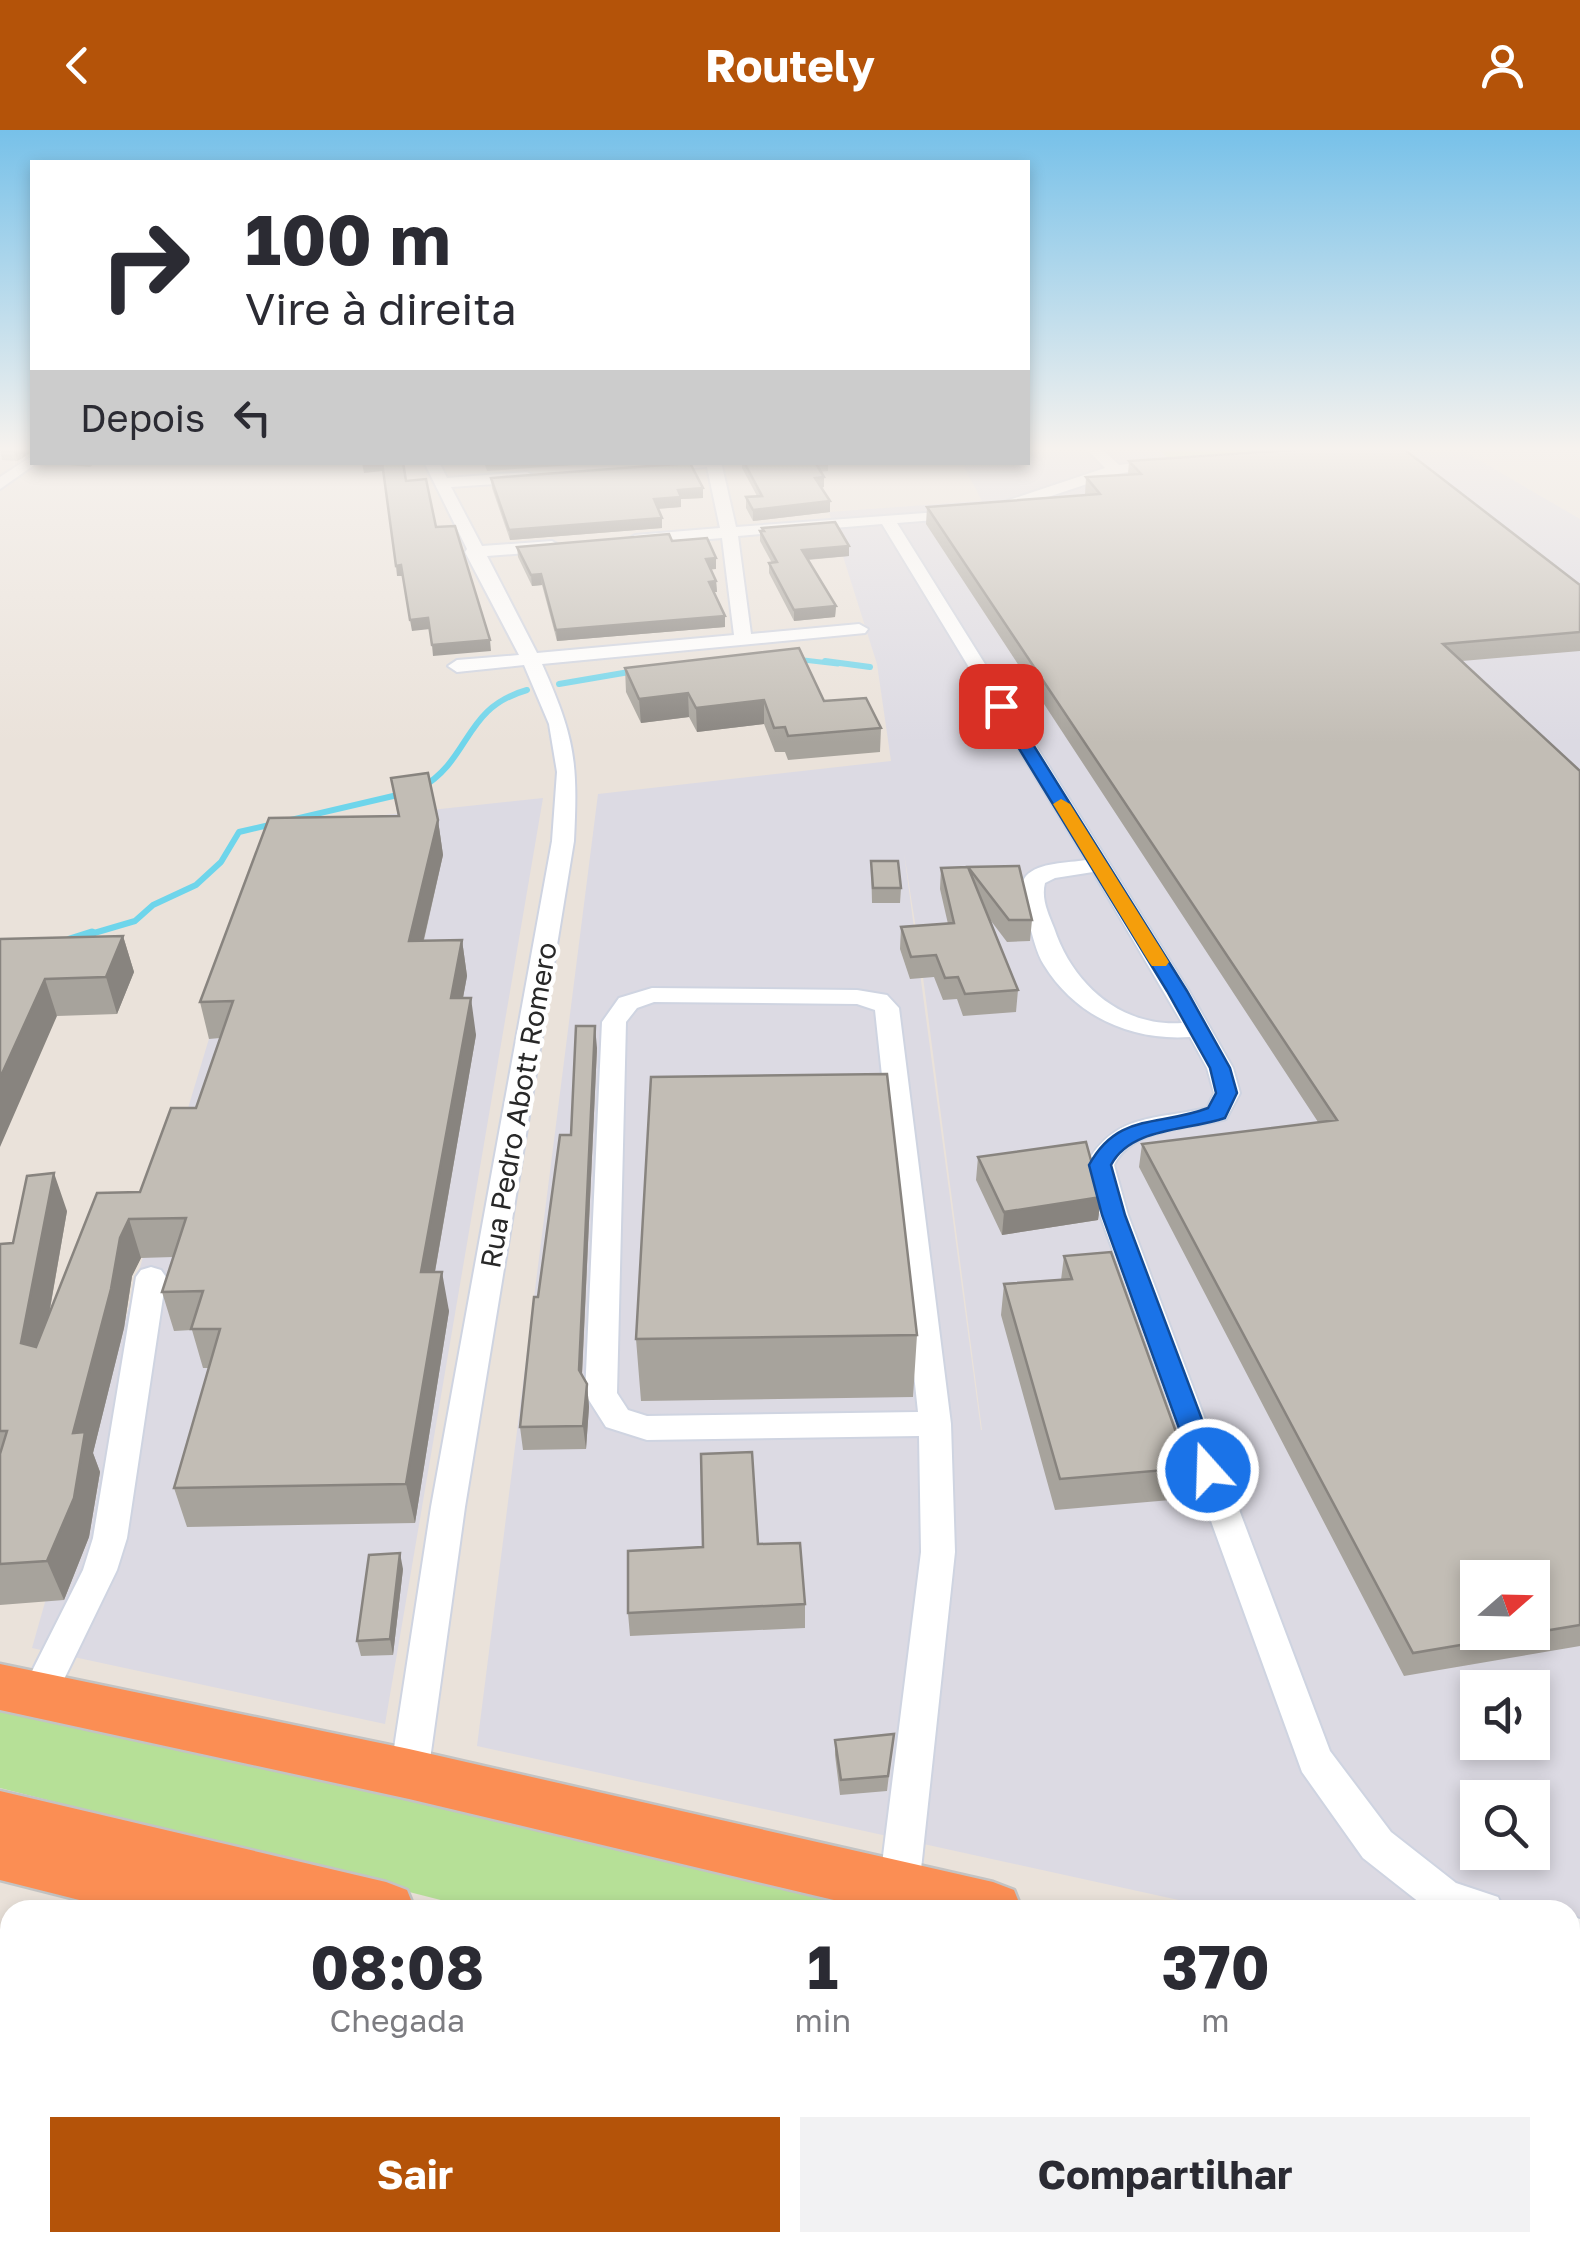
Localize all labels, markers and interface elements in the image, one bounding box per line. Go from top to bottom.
icon: back [50,38,105,93]
text: Routely [705,38,875,92]
icon: person [1475,38,1530,93]
text: 100 m [245,196,451,280]
icon: right [80,200,210,330]
text: Vire à direita [245,281,517,335]
icon: left [225,390,280,445]
text: Depois [80,395,205,440]
pin [959,664,1044,749]
icon: arrive [974,679,1029,734]
street label: Rua Pedro Abott Romero [473,940,563,1270]
position arrow [1156,1418,1260,1522]
north arrow [1460,1560,1550,1650]
map controls [1460,1560,1550,1870]
button: sound [1460,1670,1550,1760]
button: search [1460,1780,1550,1870]
text: 08:08 [310,1930,484,2002]
text: 1 [807,1930,838,2002]
text: 370 [1161,1930,1270,2002]
text: Chegada [330,2001,465,2039]
text: min [795,2001,851,2039]
text: m [1201,2001,1230,2039]
button: Sair [50,2117,780,2232]
button: Compartilhar [800,2117,1530,2232]

